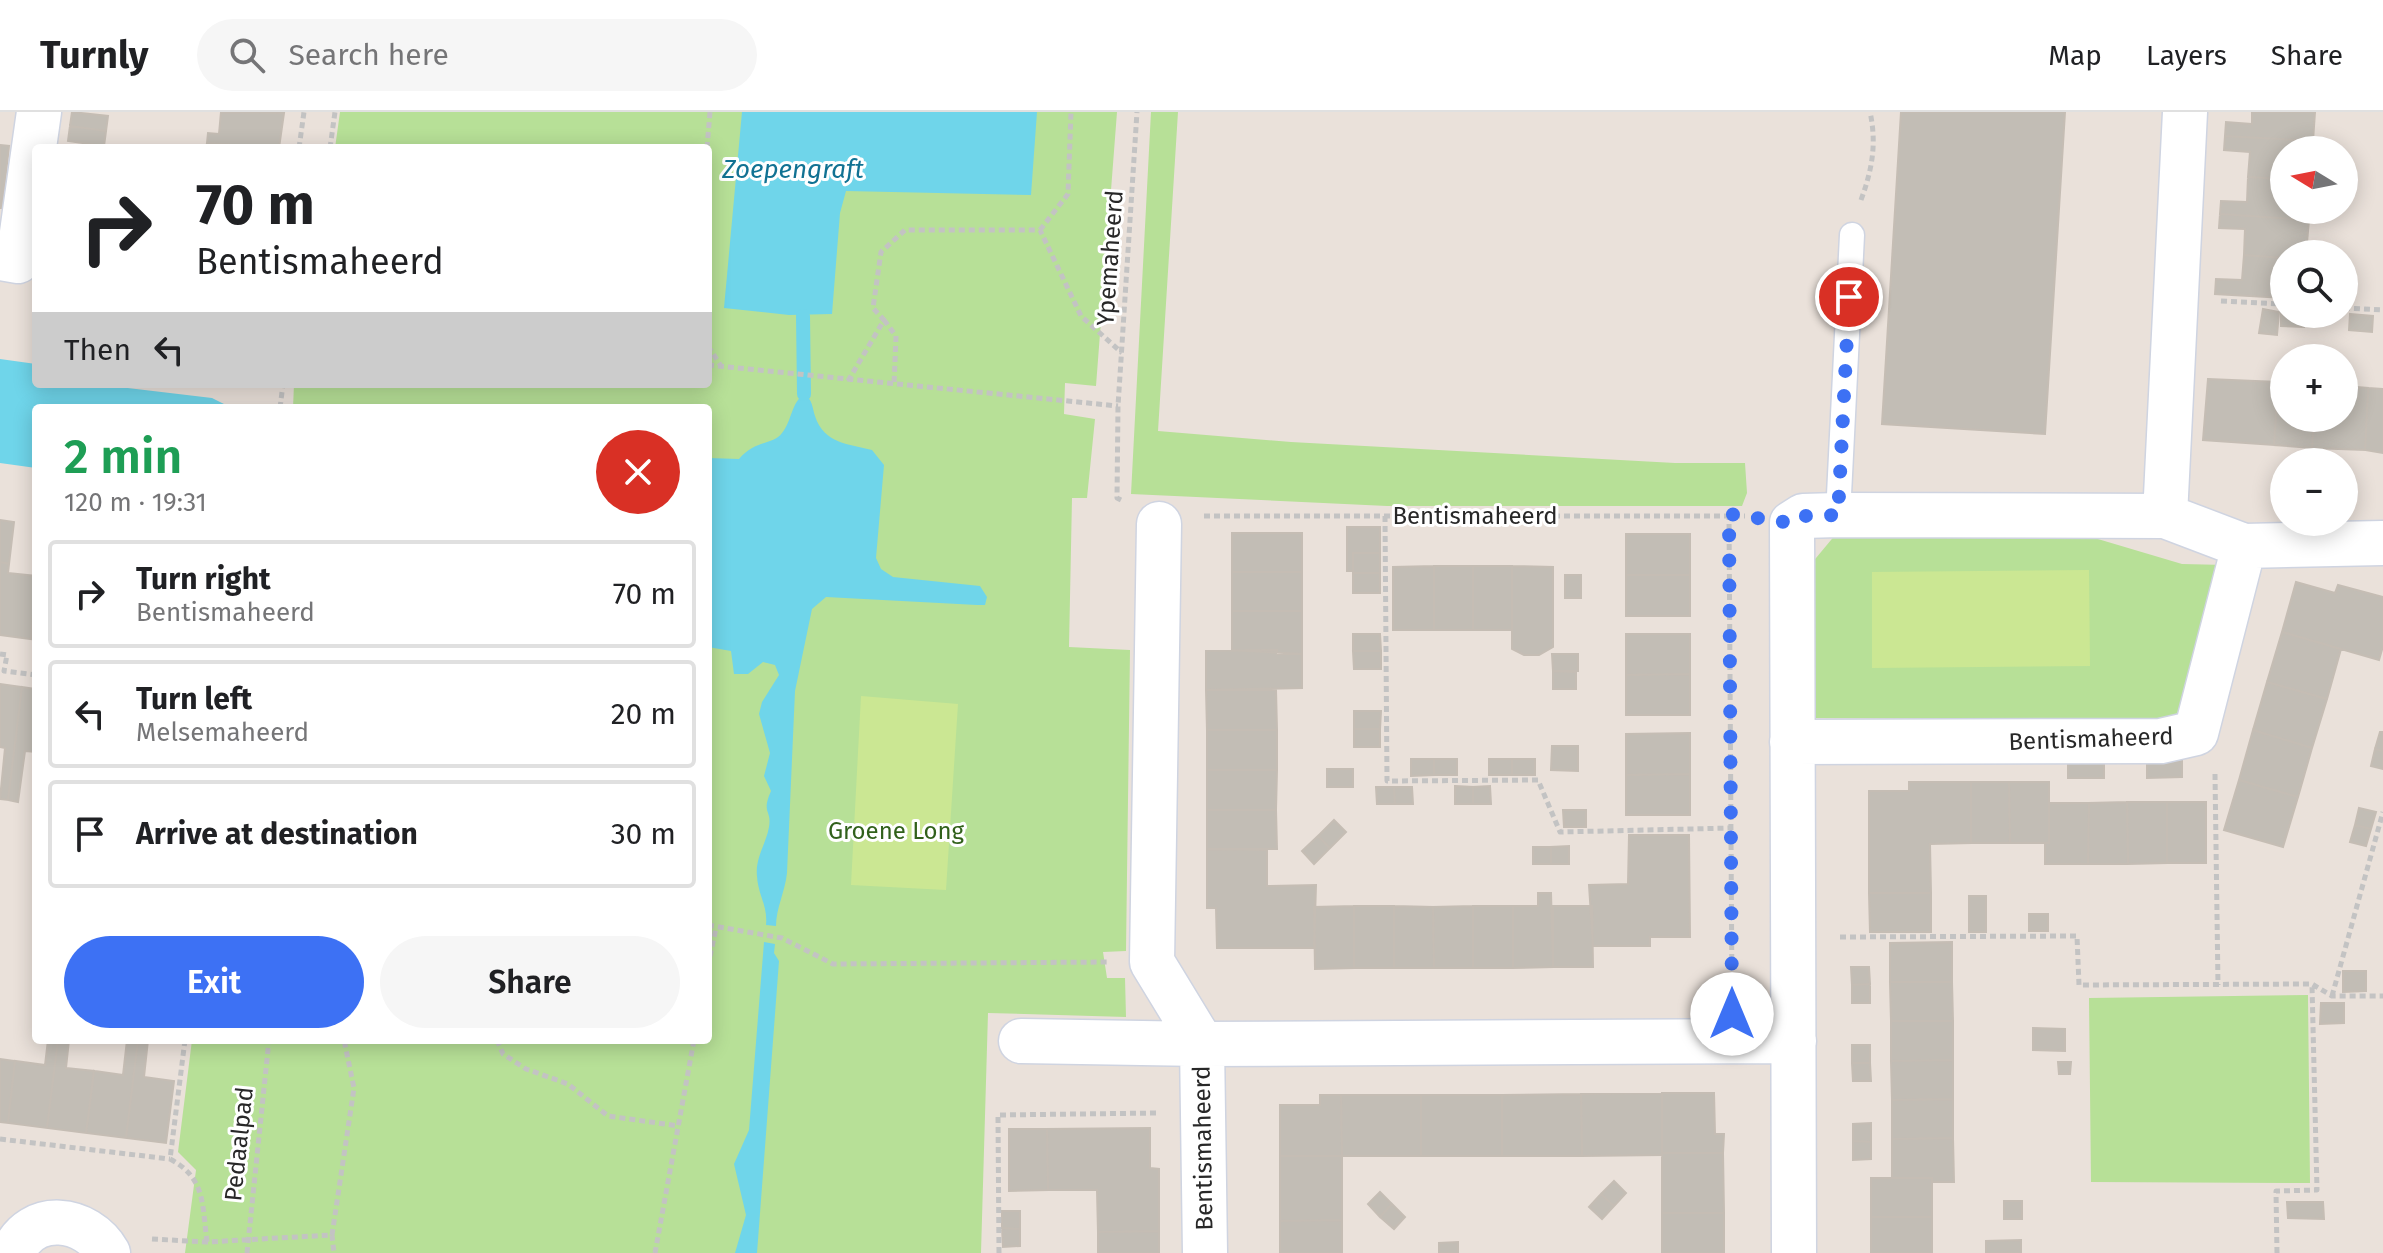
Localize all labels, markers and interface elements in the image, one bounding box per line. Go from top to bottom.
search box [197,19,757,91]
text: Turnly [40,32,149,78]
icon: search [225,33,269,77]
text: Search here [289,37,449,73]
text: Map [2048,39,2102,72]
text: Layers [2146,39,2227,72]
text: Share [2271,39,2343,72]
north arrow [2270,136,2358,224]
map controls [2270,136,2358,536]
water label: Zoepengraft [721,154,865,185]
text: 70 m [196,172,315,239]
icon: right [64,176,168,280]
street label: Ypemaheerd [1091,189,1129,327]
text: Bentismaheerd [196,240,444,284]
button: search [2270,240,2358,328]
pin [1815,263,1883,331]
icon: arrive [1827,275,1871,319]
icon: left [147,328,191,372]
text: Then [64,332,131,368]
button: + [2270,344,2358,432]
text: 2 min [64,428,182,486]
button: close [596,430,680,514]
button: − [2270,448,2358,536]
text: 120 m · 19:31 [64,487,207,518]
street label: Bentismaheerd [1392,502,1558,530]
text: Turn right [136,561,271,597]
icon: right [68,572,112,616]
text: 70 m [613,576,676,612]
text: Bentismaheerd [136,597,315,628]
text: Turn left [136,681,252,717]
icon: left [68,692,112,736]
text: 20 m [611,696,676,732]
text: Melsemaheerd [136,717,309,748]
street label: Bentismaheerd [2008,722,2174,756]
icon: arrive [68,812,112,856]
text: Arrive at destination [136,816,418,852]
text: 30 m [611,816,676,852]
park label: Groene Long [828,817,965,845]
button: Exit [64,936,364,1028]
button: Share [380,936,680,1028]
position arrow [1690,972,1774,1056]
street label: Bentismaheerd [1188,1065,1218,1231]
street label: Pedaalpad [219,1085,259,1203]

